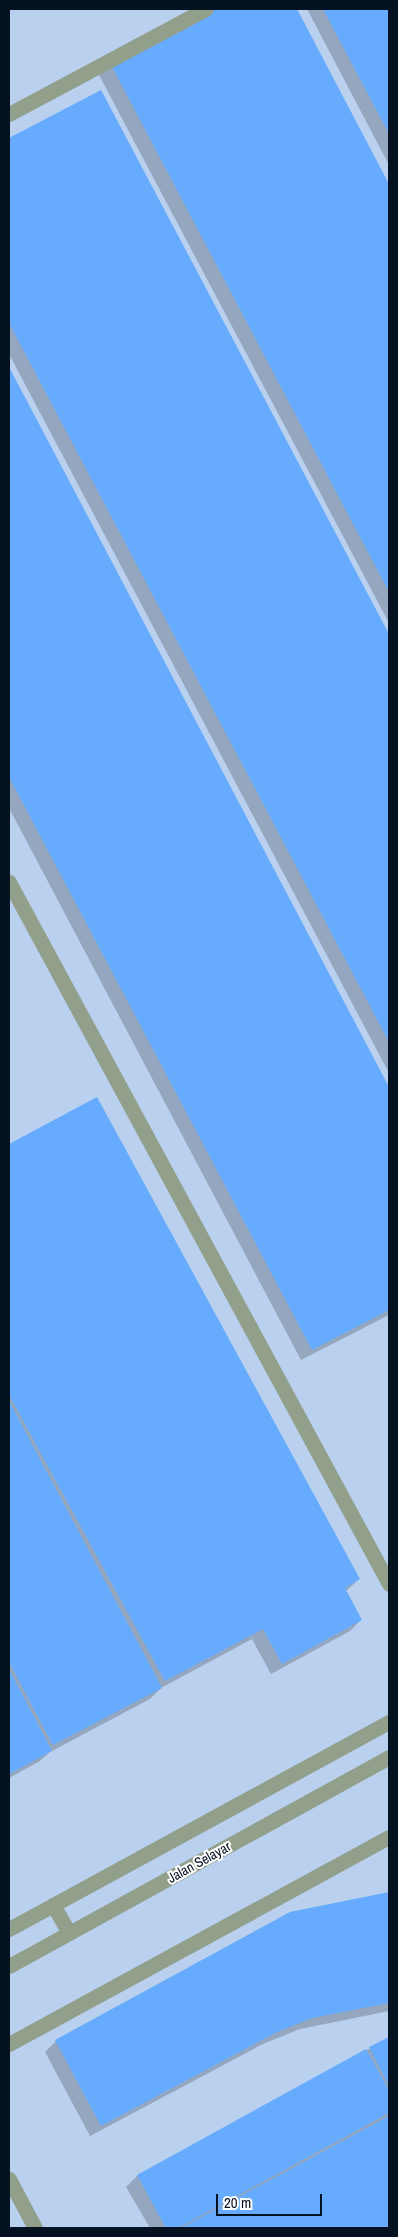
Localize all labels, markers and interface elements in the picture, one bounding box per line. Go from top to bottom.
street label: Jalan Selayar [165,1838,233,1886]
scale bar [218,2184,324,2216]
text: 20 m [224,2192,251,2213]

